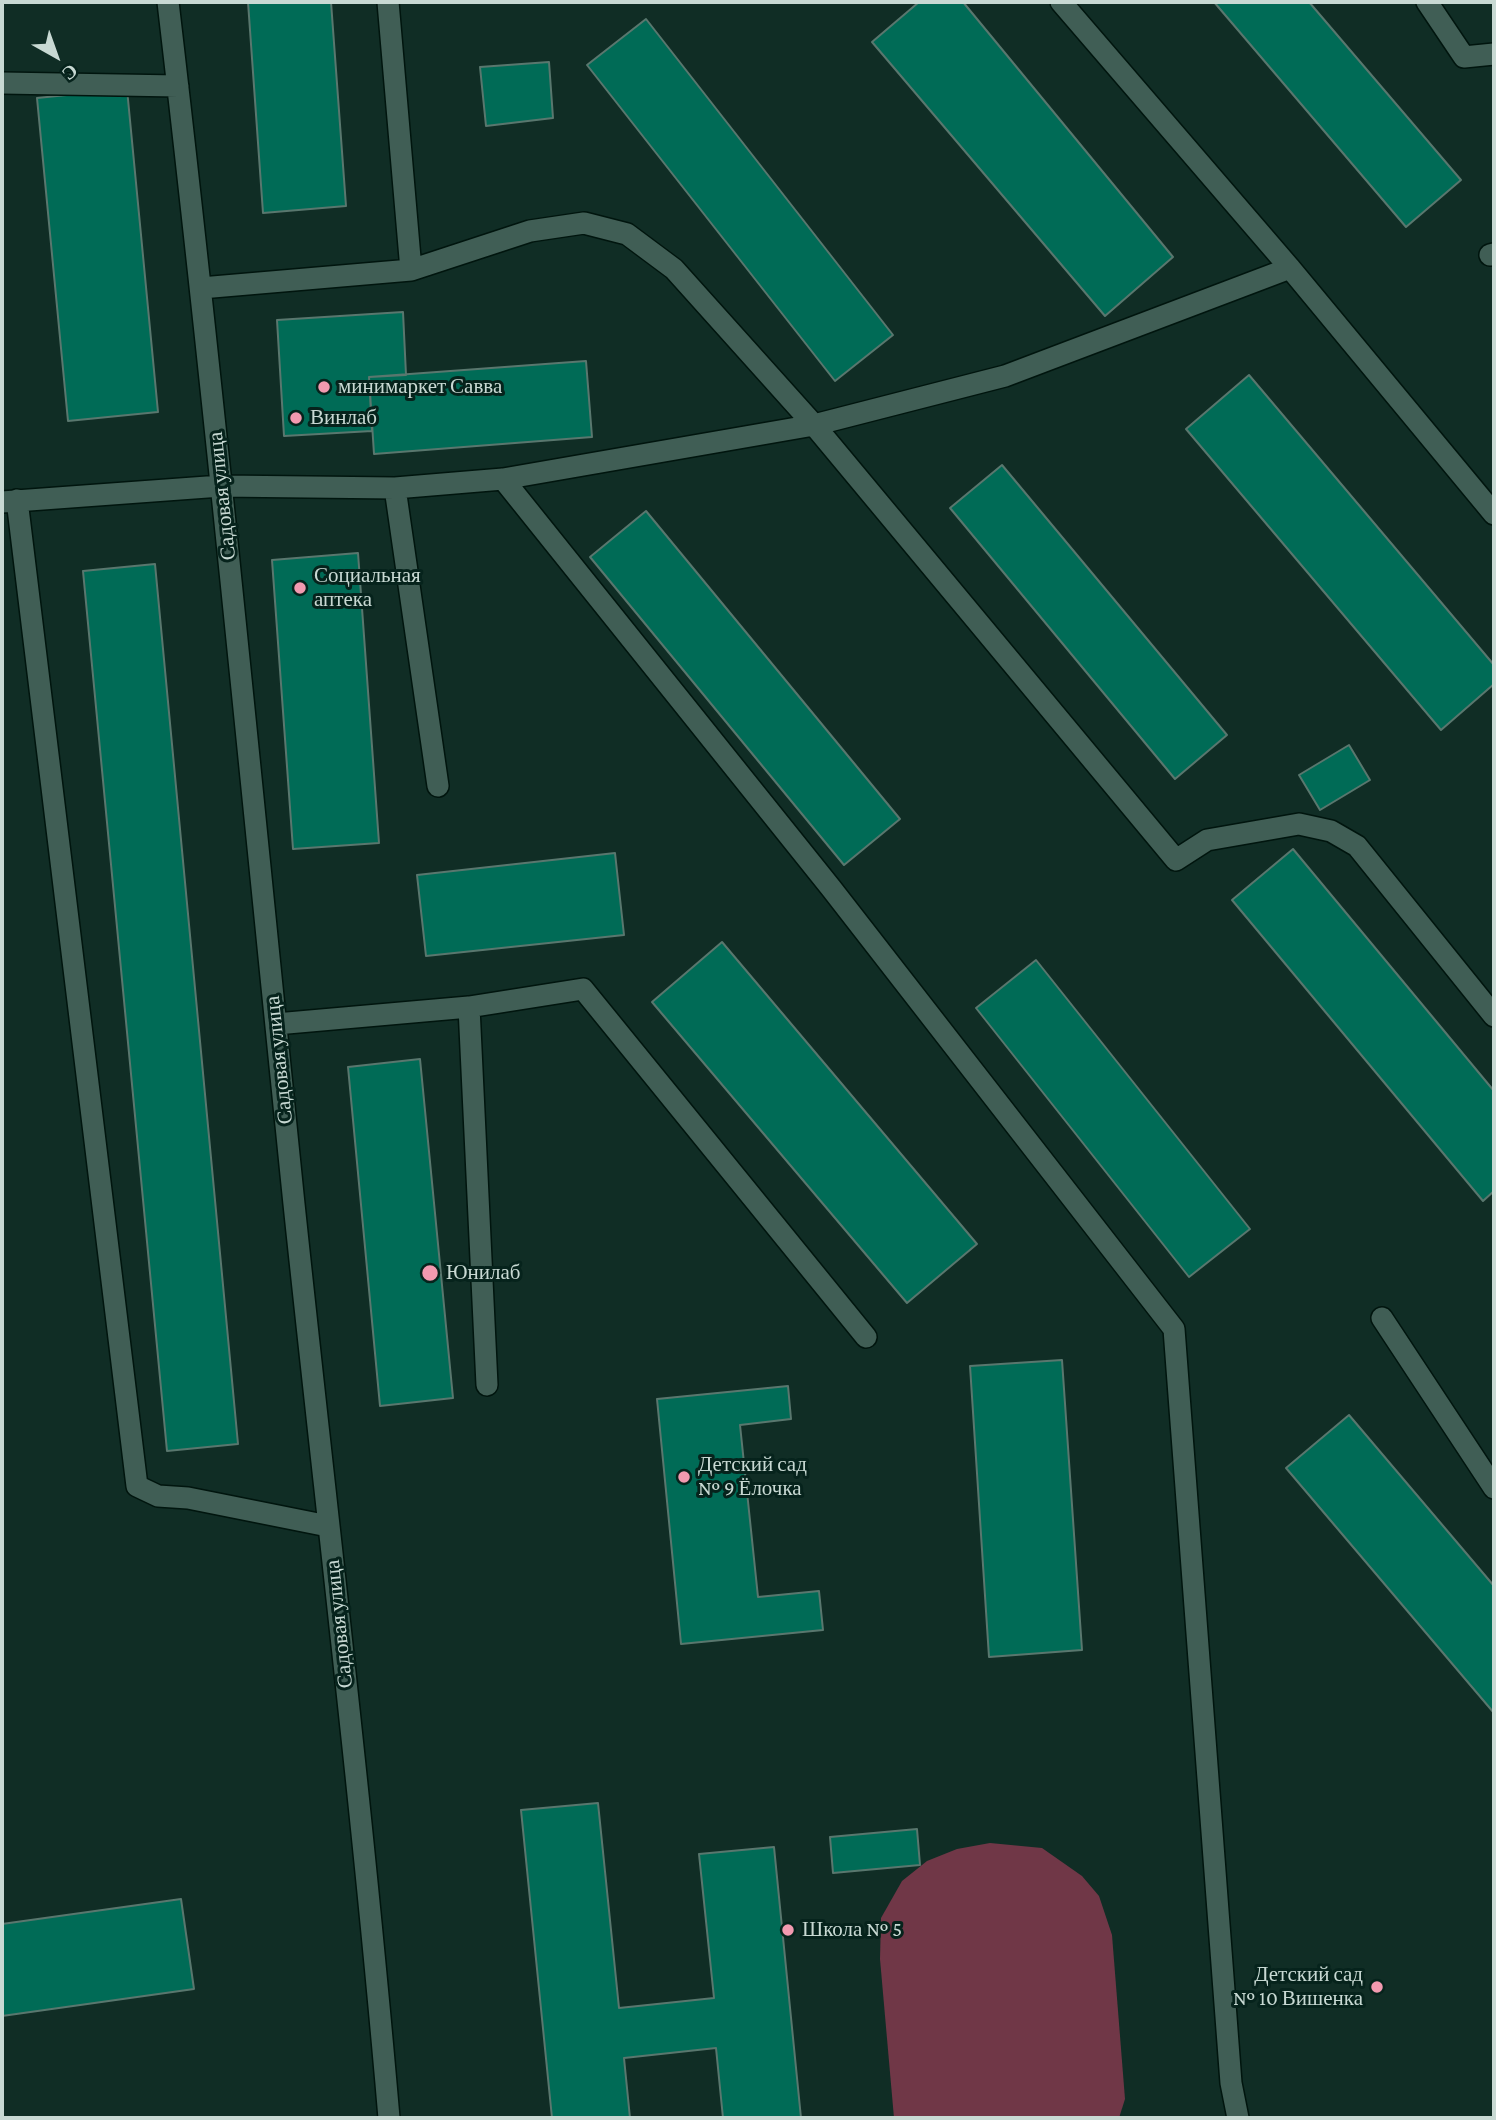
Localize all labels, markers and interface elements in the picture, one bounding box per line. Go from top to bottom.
north arrow [21,21,91,91]
text: С [58,60,82,85]
place label: минимаркет Савва [338,374,502,400]
marker: минимаркет Савва [316,379,332,395]
place label: Винлаб [310,405,377,431]
marker: Винлаб [288,410,304,426]
street label: Садовая улица [203,431,241,561]
place label: Социальная аптека [314,563,421,613]
marker: Социальная аптека [292,580,308,596]
street label: Садовая улица [260,995,298,1125]
place label: Юнилаб [446,1260,521,1286]
marker: Юнилаб [420,1263,440,1283]
place label: Детский сад № 9 Ёлочка [698,1452,807,1502]
marker: Детский сад № 9 Ёлочка [676,1469,692,1485]
street label: Садовая улица [320,1559,358,1689]
place label: Школа № 5 [802,1917,902,1943]
marker: Школа № 5 [780,1922,796,1938]
place label: Детский сад № 10 Вишенка [1233,1962,1363,2012]
marker: Детский сад № 10 Вишенка [1369,1979,1385,1995]

